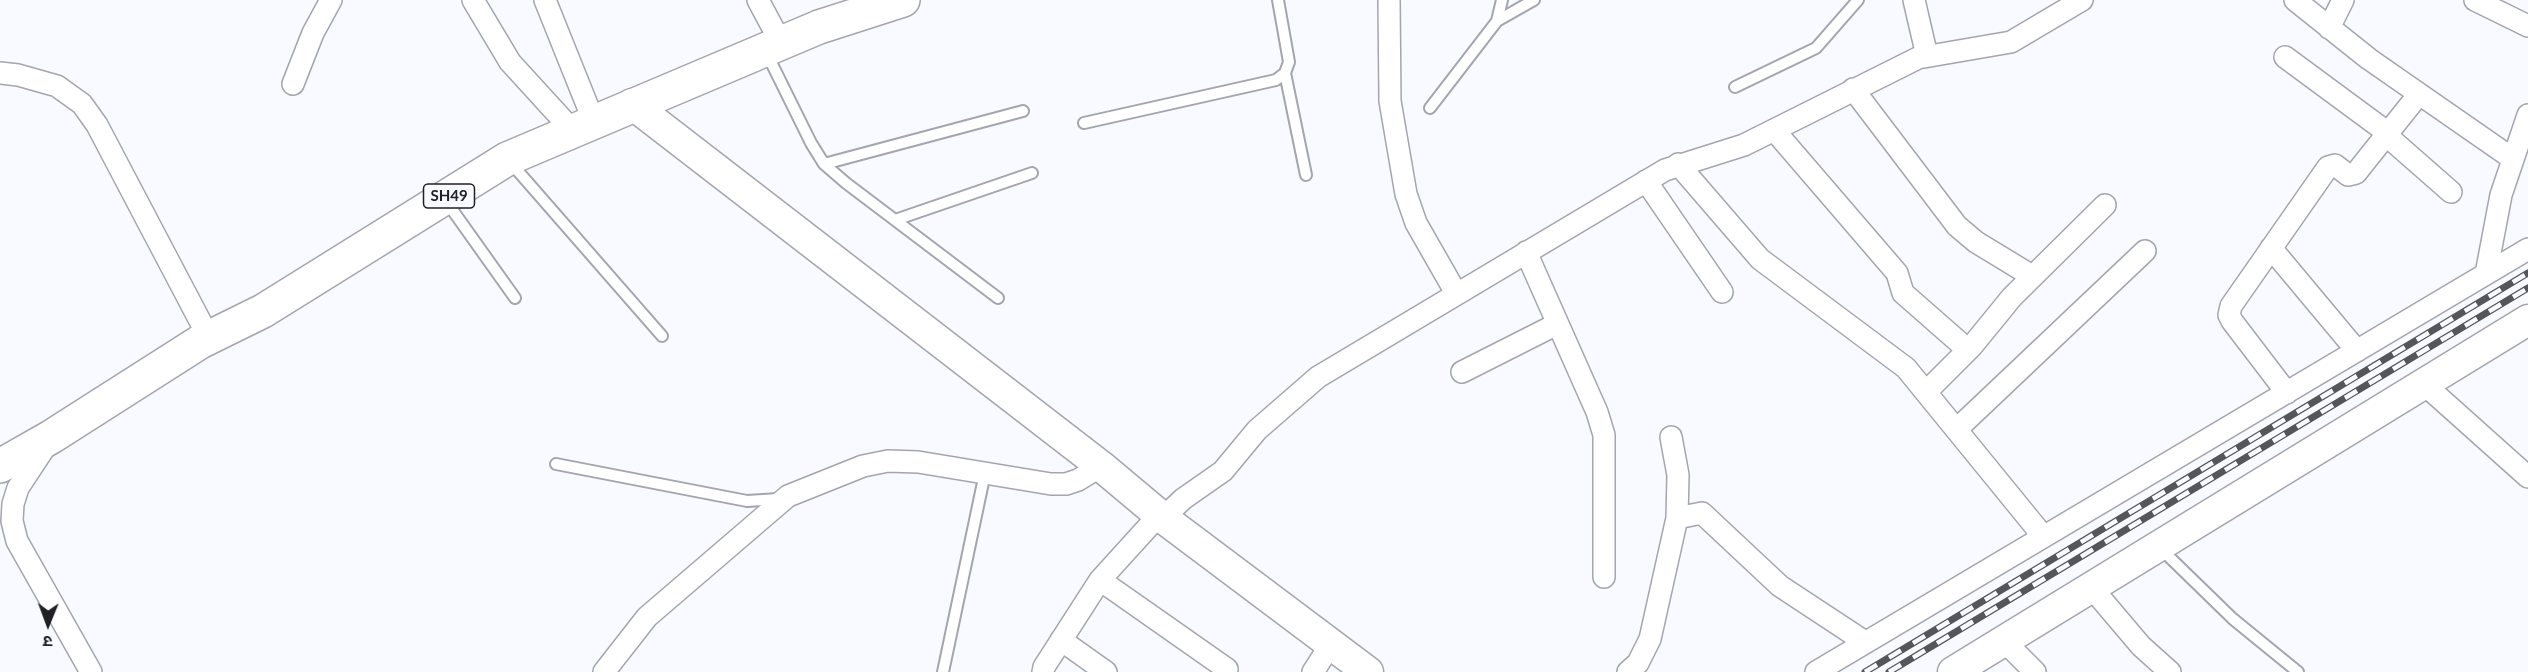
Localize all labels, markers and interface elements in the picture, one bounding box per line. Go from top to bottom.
road number: SH49 [424,184,474,208]
north arrow [18,594,78,654]
text: उ [43,633,53,652]

